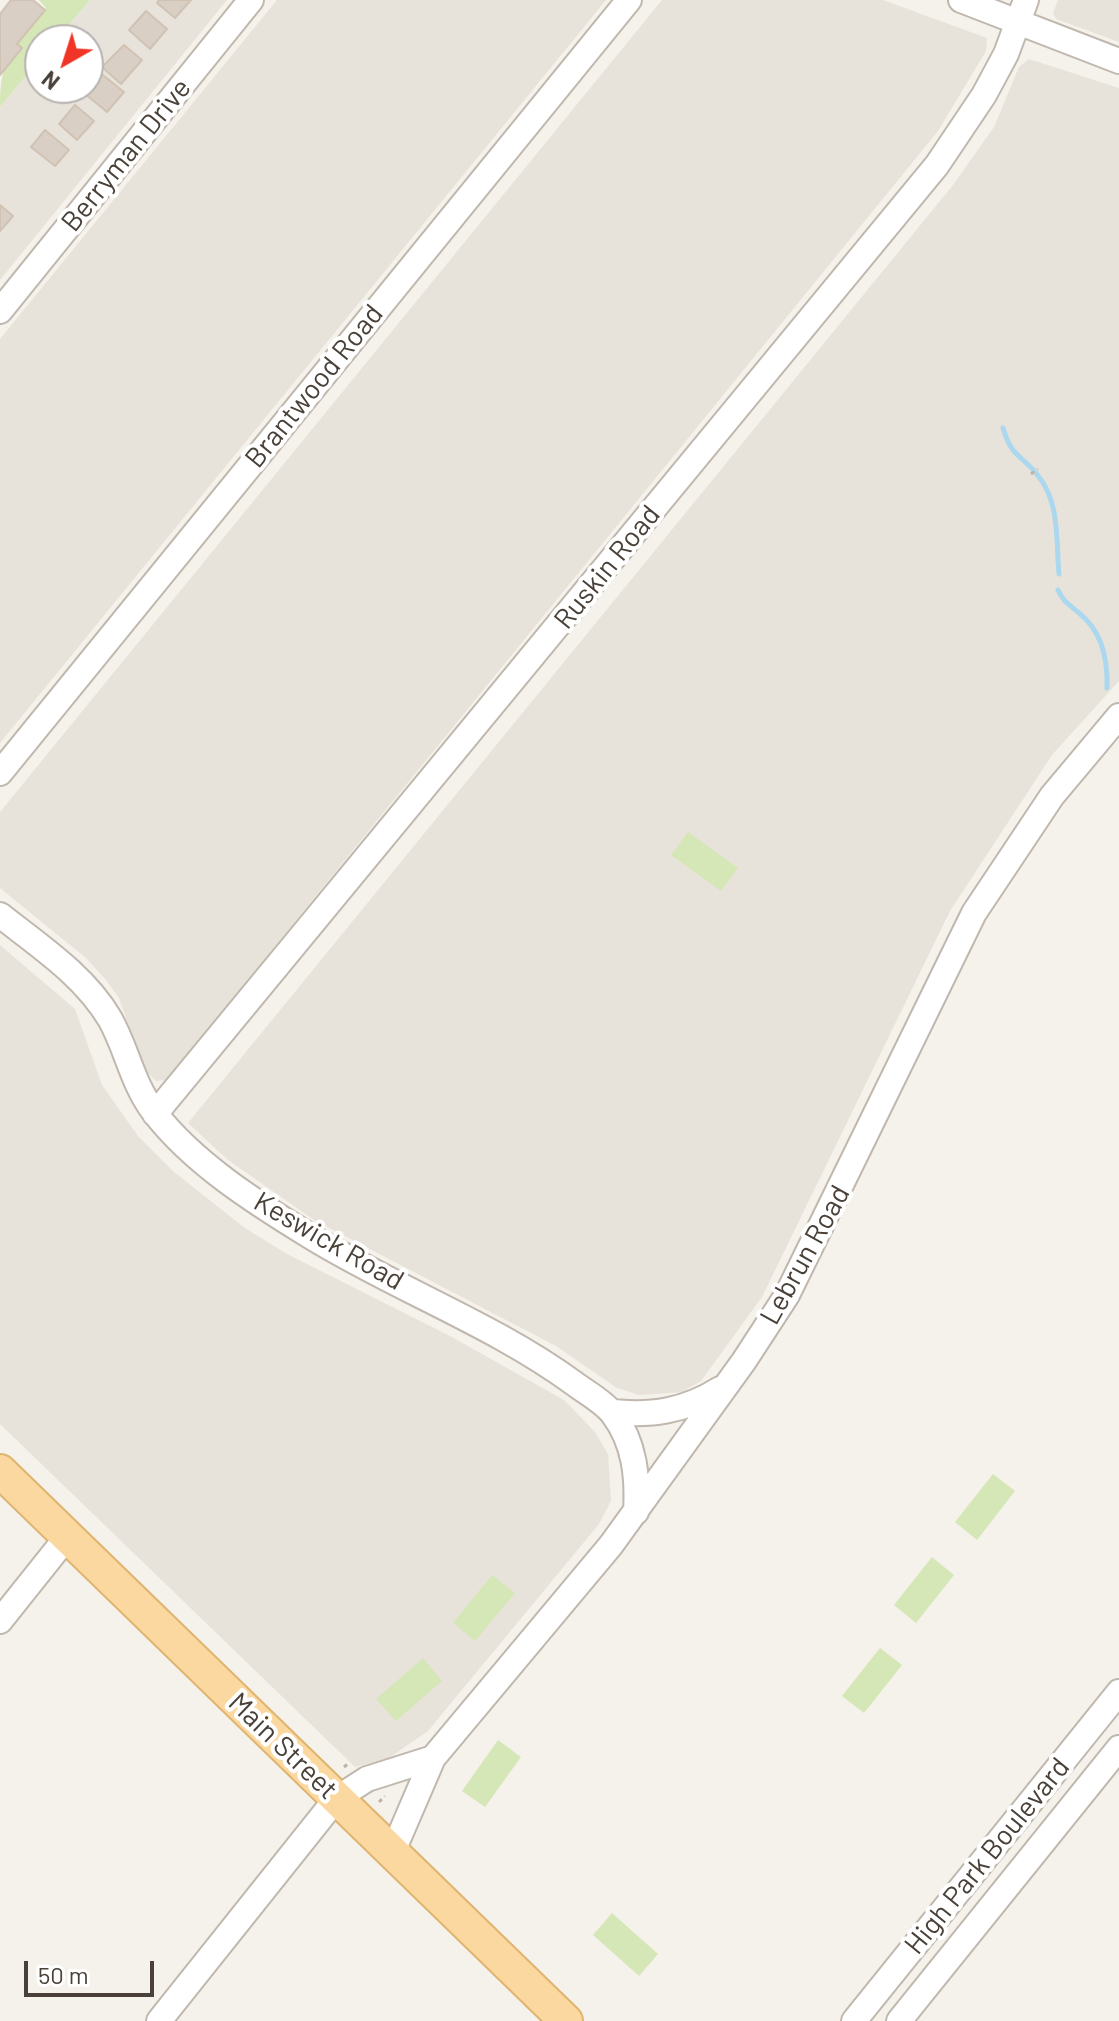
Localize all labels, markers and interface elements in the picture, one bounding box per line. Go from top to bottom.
north arrow [24,24,104,104]
text: N [36,66,64,96]
street label: Berryman Drive [54,72,198,238]
street label: Brantwood Road [238,298,390,474]
street label: Ruskin Road [547,498,667,636]
street label: Lebrun Road [753,1180,857,1330]
street label: Keswick Road [248,1185,410,1297]
street label: Main Street [221,1686,345,1806]
street label: High Park Boulevard [897,1751,1077,1961]
scale bar [28,1945,158,1995]
text: 50 m [38,1960,89,1989]

